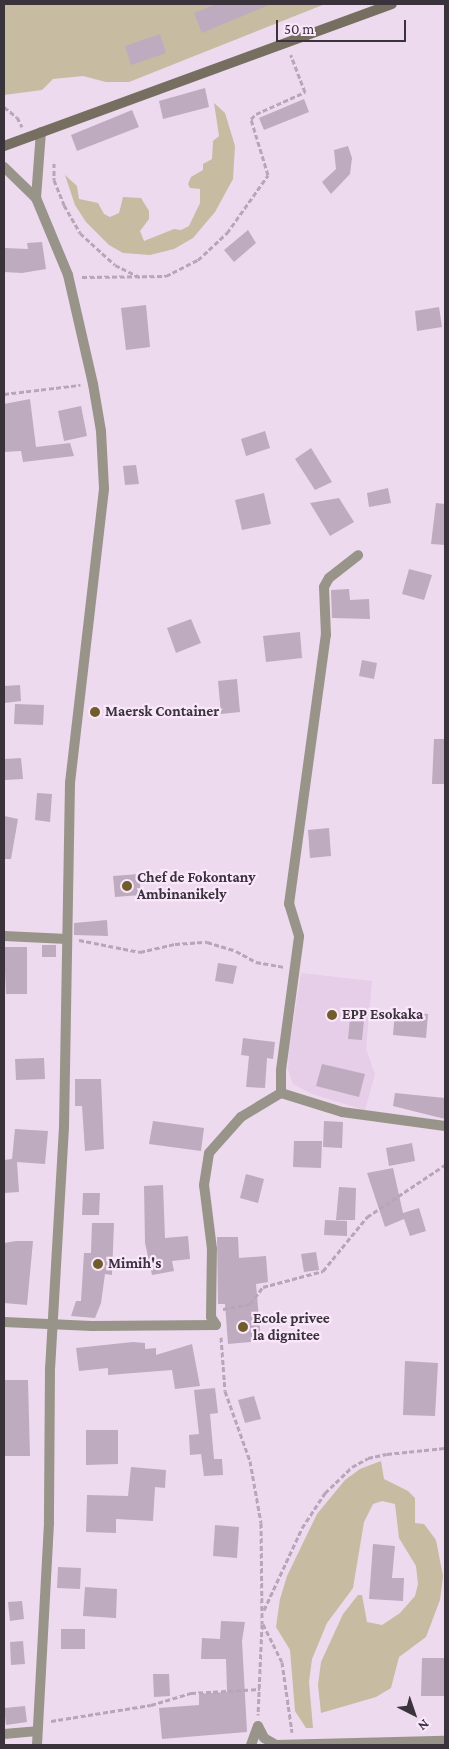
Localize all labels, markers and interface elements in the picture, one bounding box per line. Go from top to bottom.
scale bar [279,10,409,42]
text: 50 m [284,21,314,37]
place label: Maersk Container [105,703,219,721]
marker: Maersk Container [89,706,101,718]
place label: Chef de Fokontany Ambinanikely [137,868,256,903]
marker: Chef de Fokontany Ambinanikely [121,880,133,892]
place label: EPP Esokaka [342,1006,423,1024]
marker: EPP Esokaka [326,1009,338,1021]
place label: Mimih's [108,1255,161,1273]
marker: Mimih's [92,1258,104,1270]
place label: Ecole privee la dignitee [253,1309,330,1344]
marker: Ecole privee la dignitee [237,1321,249,1333]
north arrow [389,1689,439,1739]
text: N [415,1716,433,1734]

